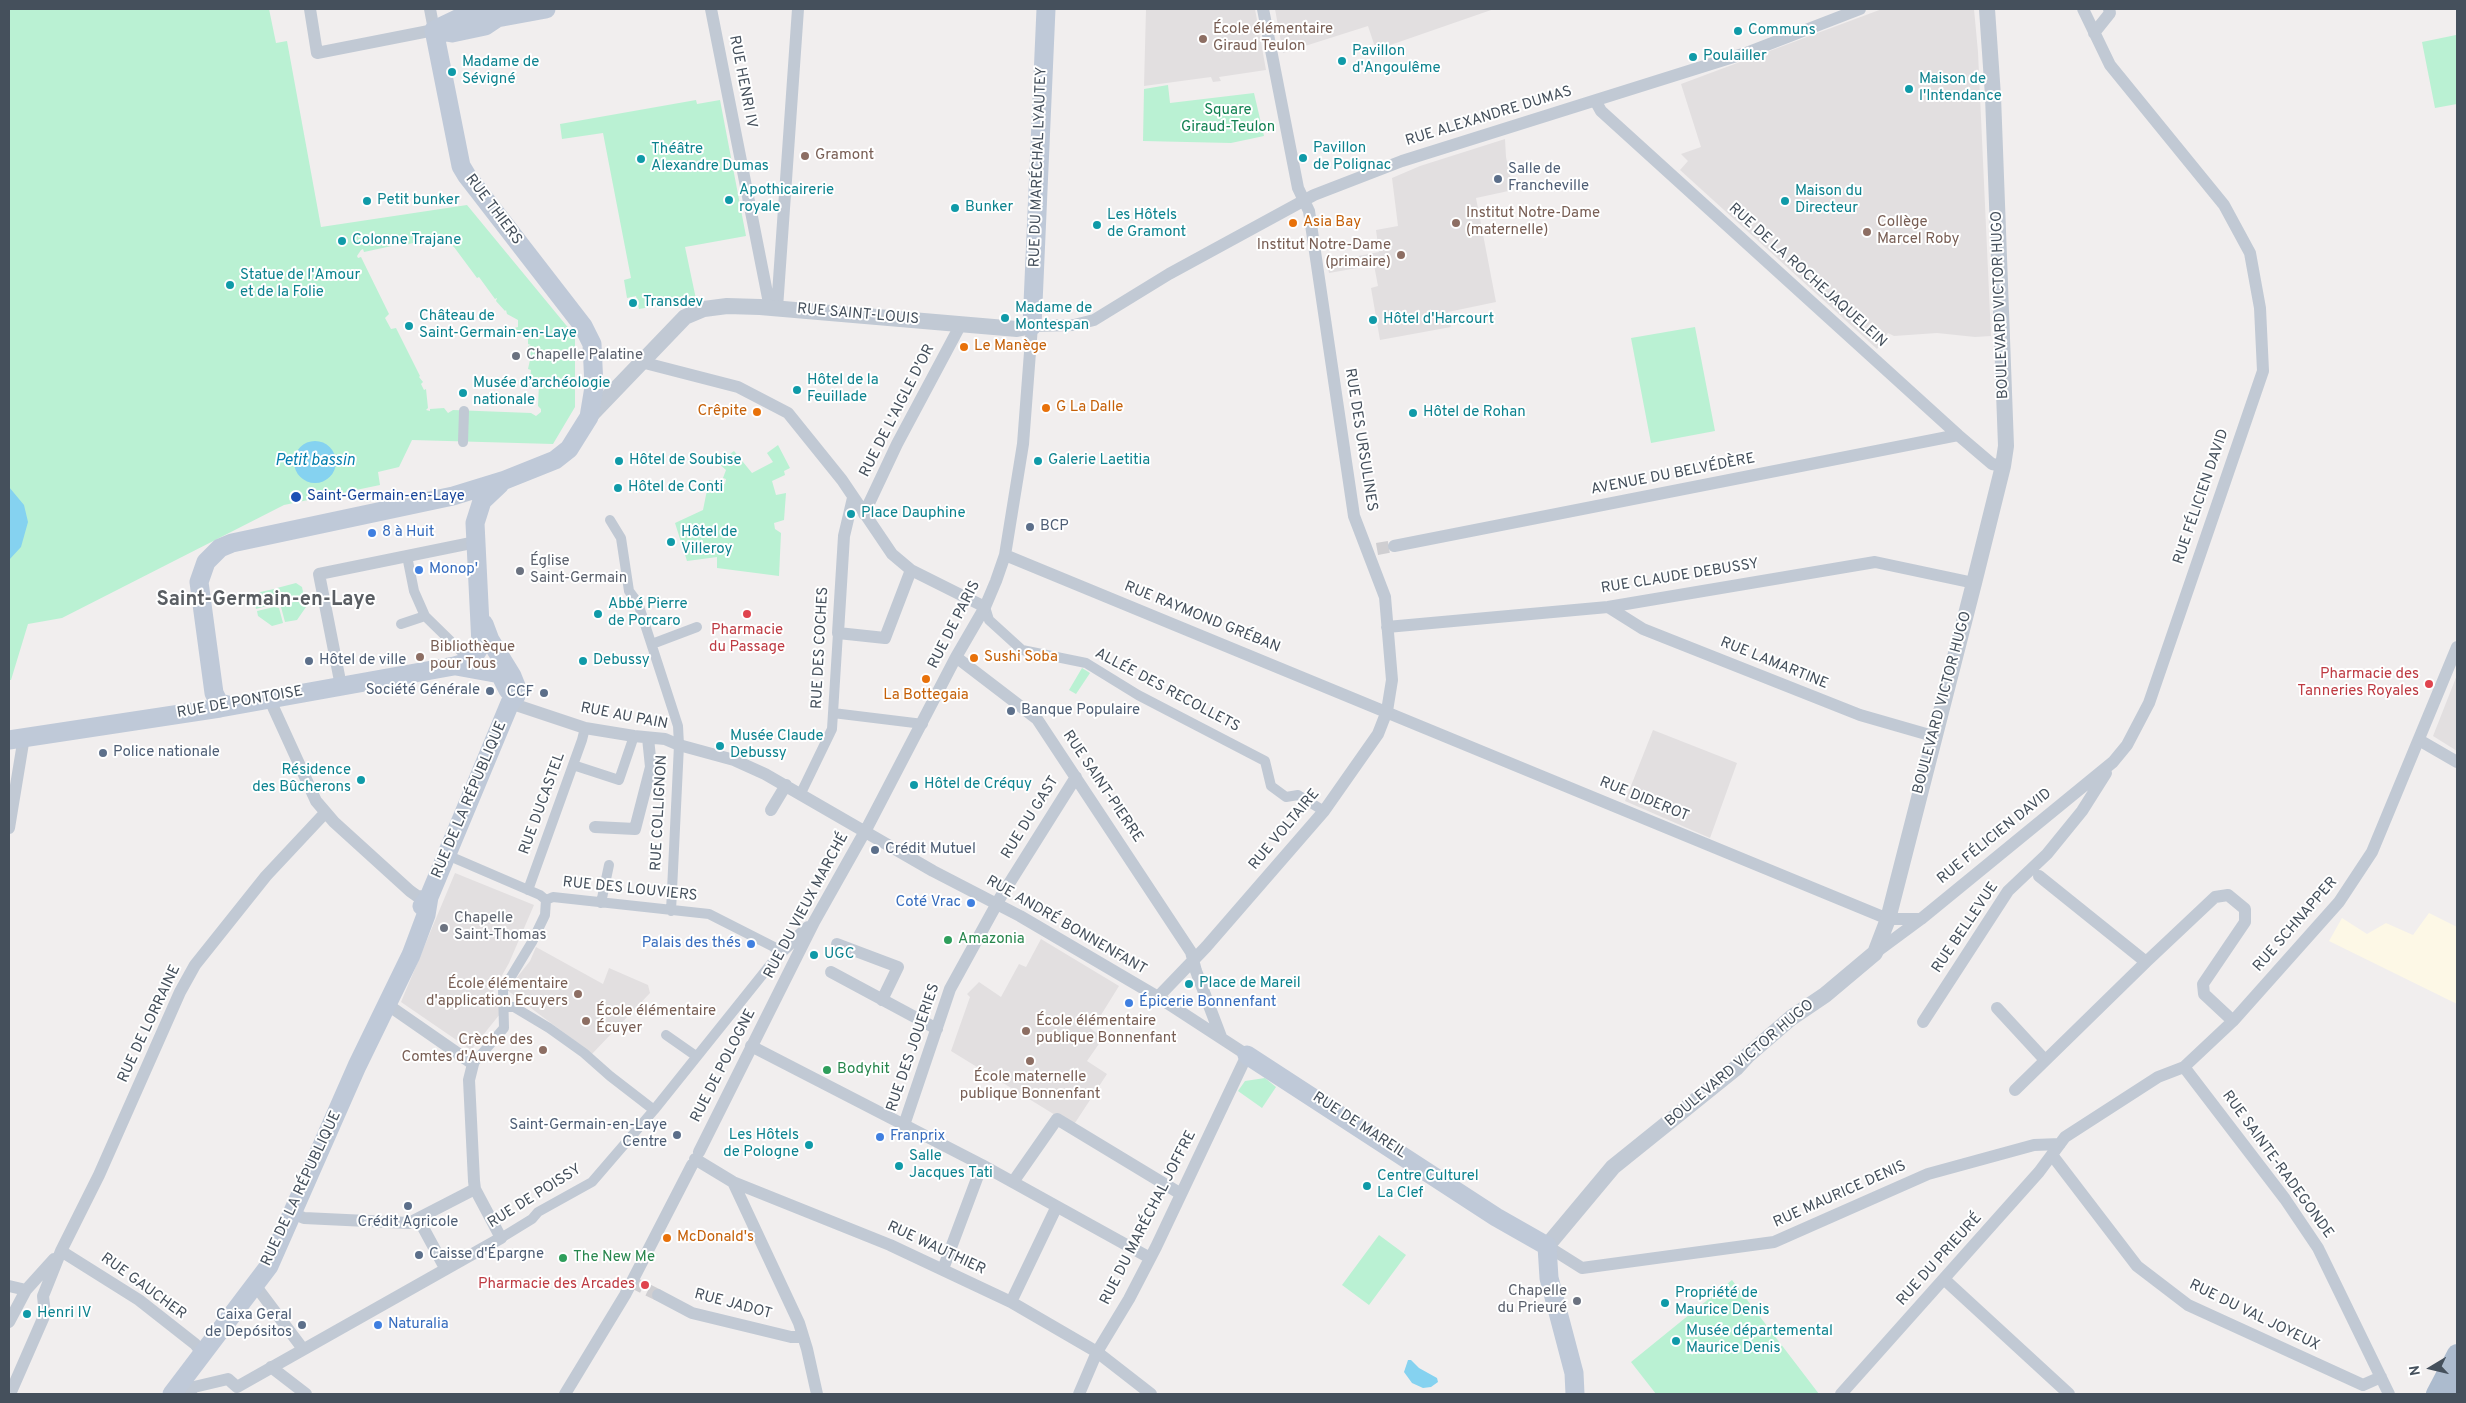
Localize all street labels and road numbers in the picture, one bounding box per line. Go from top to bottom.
street label: RUE HENRI IV [724,34,760,130]
street label: RUE DU MARÉCHAL LYAUTEY [1027,66,1051,268]
street label: RUE ALEXANDRE DUMAS [1404,83,1574,151]
street label: RUE THIERS [461,171,525,249]
street label: RUE DE LA ROCHEJAQUELEIN [1724,200,1890,352]
street label: BOULEVARD VICTOR HUGO [1989,211,2013,399]
street label: RUE SAINT-LOUIS [796,301,920,329]
street label: RUE DE L'AIGLE D'OR [857,342,939,480]
street label: RUE DES URSULINES [1340,367,1380,513]
street label: RUE FÉLICIEN DAVID [2170,427,2234,567]
street label: AVENUE DU BELVÉDÈRE [1589,450,1757,500]
street label: RUE CLAUDE DEBUSSY [1600,556,1760,598]
street label: RUE DE PARIS [925,578,985,672]
street label: RUE RAYMOND GRÉBAN [1121,578,1283,658]
street label: RUE DES COCHES [809,586,833,710]
street label: BOULEVARD VICTOR HUGO [1910,610,1976,796]
street label: RUE LAMARTINE [1717,634,1831,694]
street label: ALLÉE DES RECOLLETS [1091,645,1243,737]
street label: RUE DE PONTOISE [176,683,304,723]
street label: RUE AU PAIN [579,700,669,734]
street label: RUE DE LA RÉPUBLIQUE [429,719,511,881]
street label: RUE SAINT-PIERRE [1058,728,1146,846]
street label: RUE DUCASTEL [516,751,570,857]
street label: RUE COLLIGNON [648,754,672,872]
street label: RUE DU GAST [998,773,1064,863]
street label: RUE DIDEROT [1597,774,1691,826]
street label: RUE FÉLICIEN DAVID [1934,785,2056,889]
street label: RUE VOLTAIRE [1246,786,1324,874]
street label: RUE DU VIEUX MARCHÉ [761,830,853,982]
street label: RUE ANDRÉ BONNENFANT [982,873,1150,979]
street label: RUE DES LOUVIERS [562,874,698,906]
street label: RUE SCHNAPPER [2250,874,2342,976]
street label: RUE BELLEVUE [1929,879,2003,977]
street label: RUE DE LORRAINE [115,962,185,1086]
street label: RUE DES JOUERIES [884,981,944,1115]
street label: BOULEVARD VICTOR HUGO [1662,997,1818,1131]
street label: RUE DE POLOGNE [688,1006,760,1126]
street label: RUE SAINTE-RADEGONDE [2217,1088,2337,1242]
street label: RUE DE MAREIL [1309,1089,1409,1163]
street label: RUE DE LA RÉPUBLIQUE [258,1109,346,1269]
street label: RUE DU MARÉCHAL JOFFRE [1097,1128,1201,1308]
street label: RUE MAURICE DENIS [1771,1158,1909,1232]
street label: RUE DE POISSY [485,1161,585,1233]
street label: RUE DU PRIEURÉ [1894,1210,1986,1310]
street label: RUE WAUTHIER [884,1218,988,1280]
street label: RUE GAUCHER [97,1250,189,1324]
street label: RUE DU VAL JOYEUX [2186,1277,2322,1355]
street label: RUE JADOT [692,1286,774,1324]

